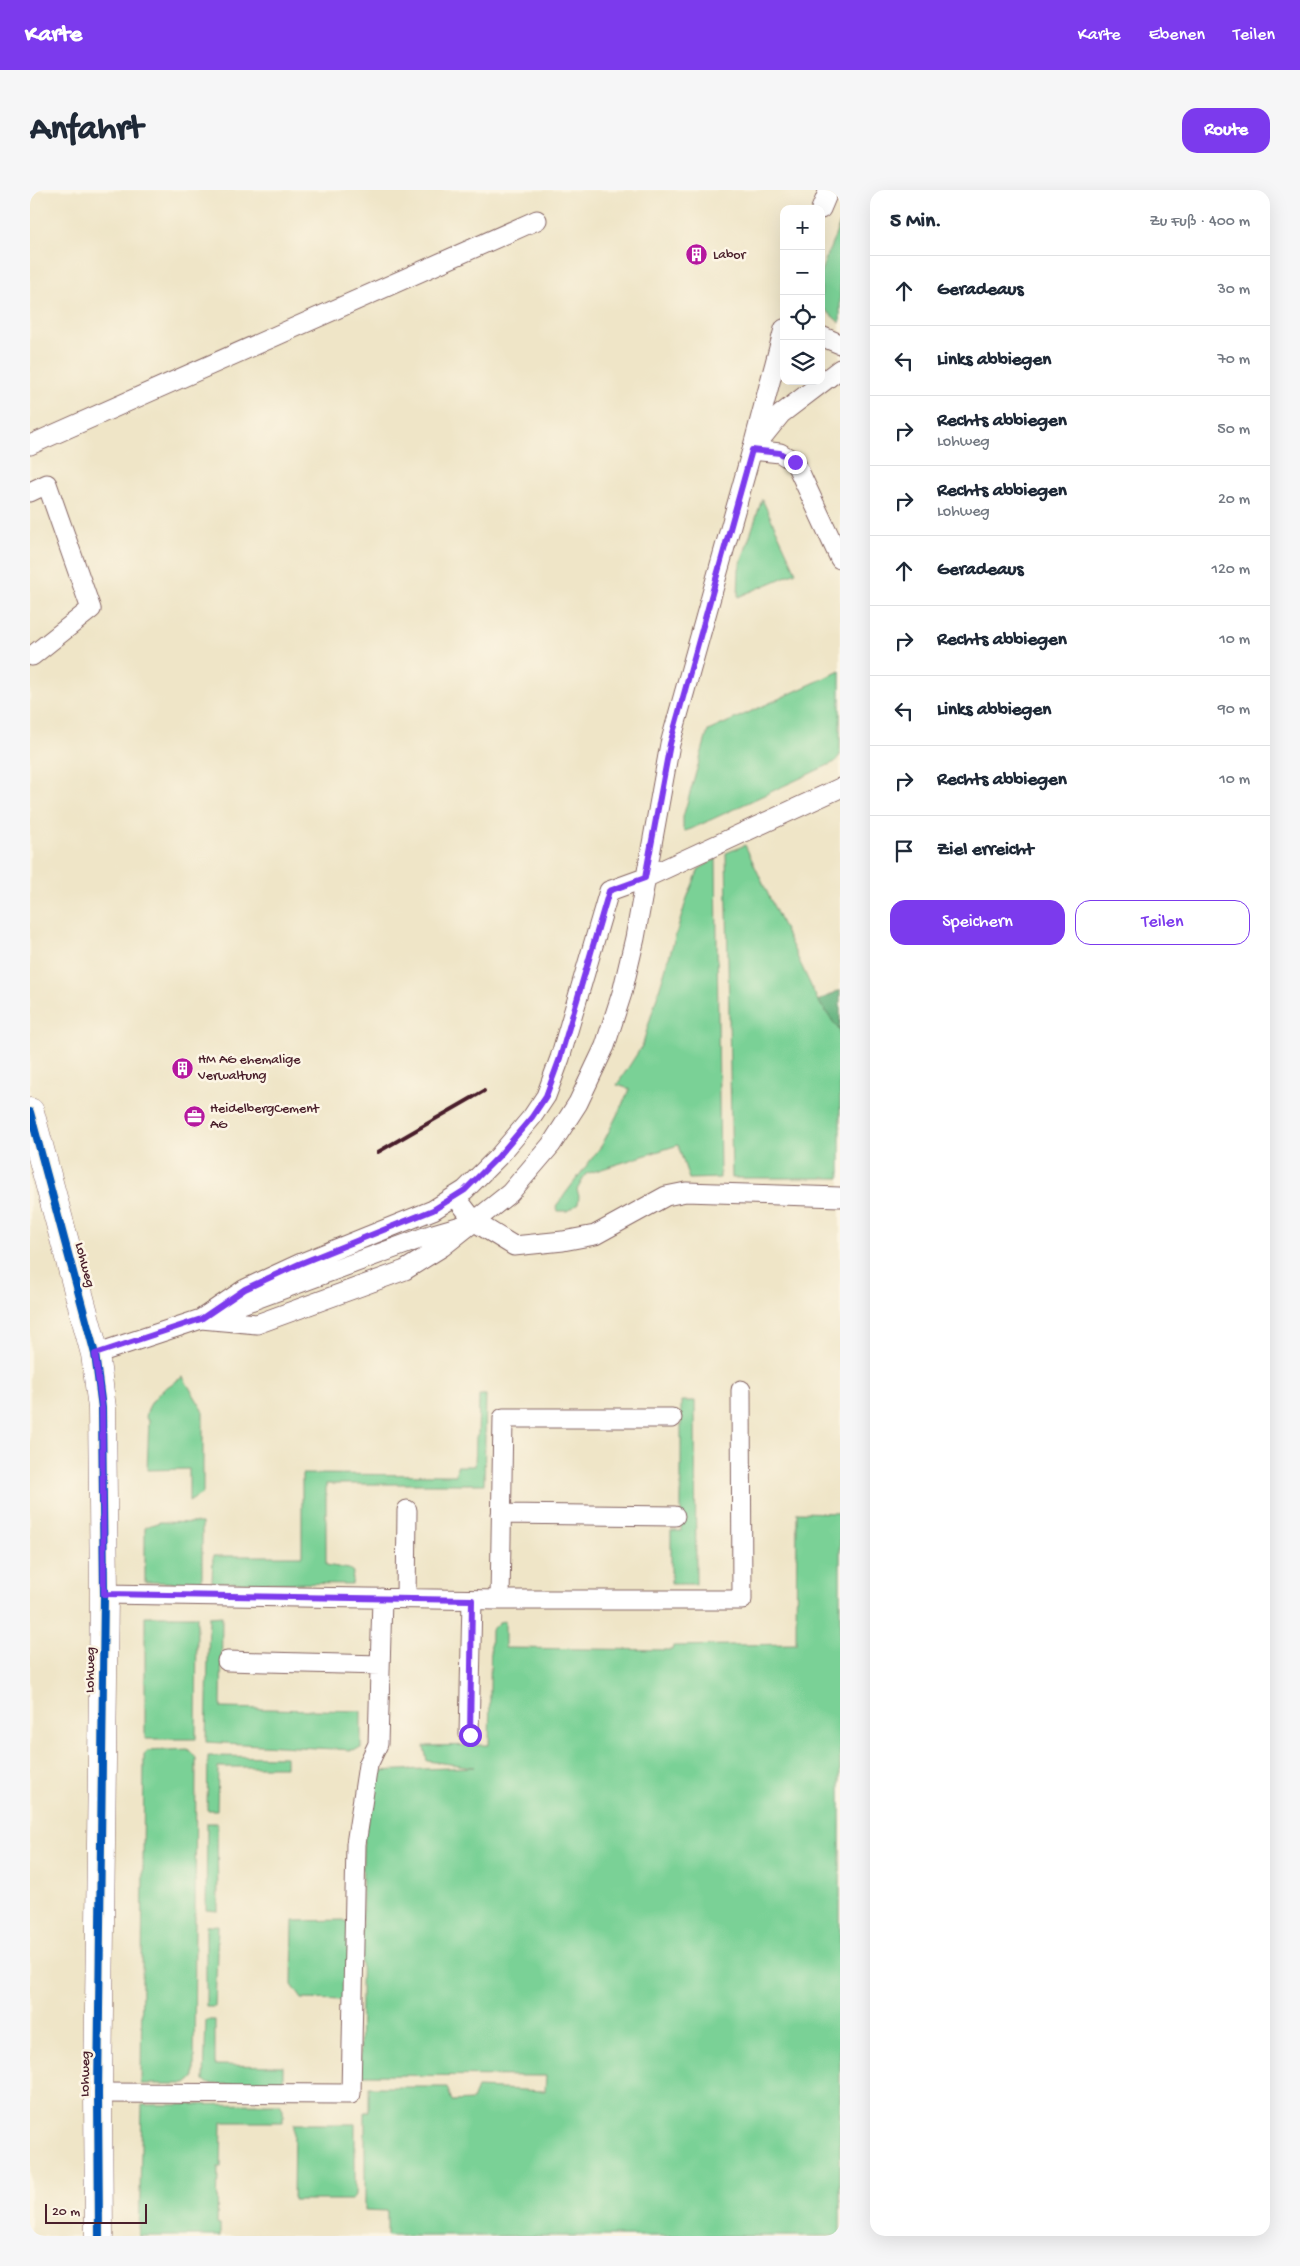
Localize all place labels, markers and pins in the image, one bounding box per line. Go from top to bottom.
building icon: Labor [685,243,709,267]
place label: Labor [713,247,747,264]
place label: HM AG ehemalige Verwaltung [197,1052,301,1085]
building icon: HM AG ehemalige Verwaltung [170,1056,194,1080]
place label: HeidelbergCement AG [210,1101,320,1134]
office icon: HeidelbergCement AG [182,1105,206,1129]

